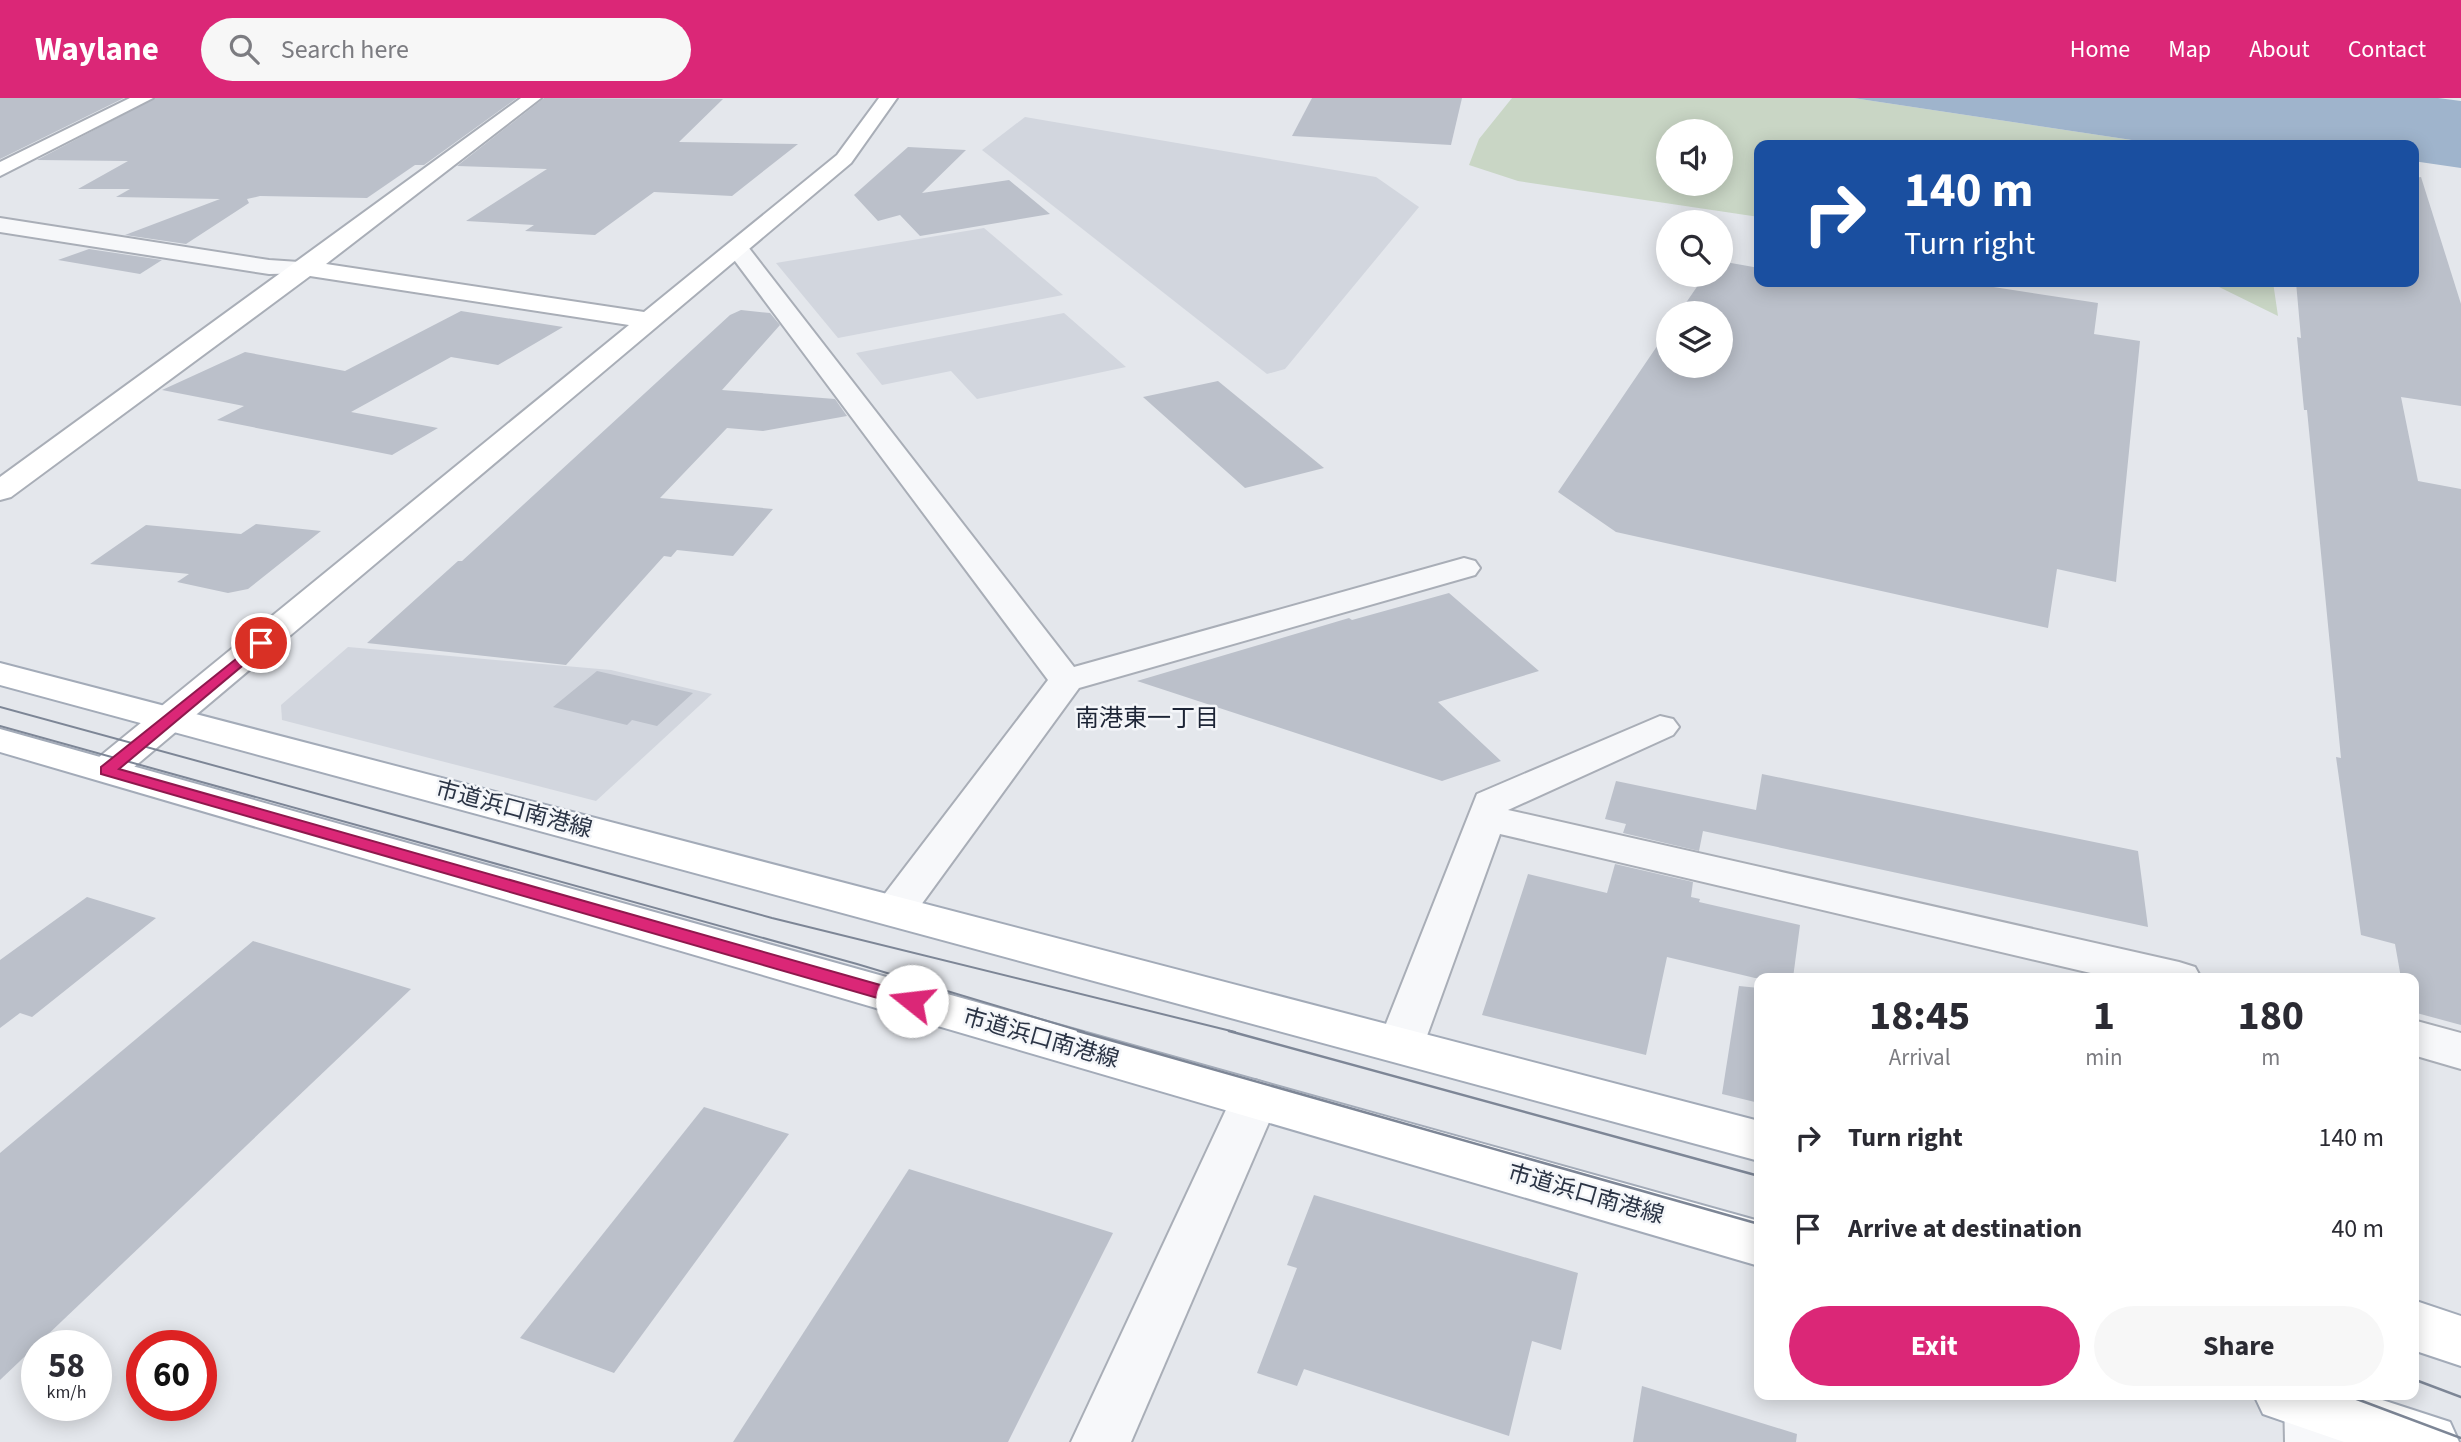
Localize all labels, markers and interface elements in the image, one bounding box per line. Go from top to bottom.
search box [201,18,691,81]
text: Waylane [35,26,159,73]
icon: search [225,30,263,68]
text: Search here [281,31,409,68]
text: Home [2070,32,2130,67]
text: Map [2168,32,2211,67]
text: About [2249,32,2310,67]
text: Contact [2348,32,2426,67]
map controls [1656,119,1733,378]
button: sound [1656,119,1733,196]
text: 140 m [1904,156,2033,226]
icon: right [1789,168,1880,259]
button: search [1656,210,1733,287]
text: Turn right [1904,221,2035,267]
button: layers [1656,301,1733,378]
pin [231,613,291,673]
icon: arrive [242,624,280,662]
district label: 南港東一丁目 [1075,701,1219,736]
street label: 市道浜口南港線 [432,772,596,846]
position arrow [875,964,949,1038]
text: 18:45 [1869,986,1970,1046]
text: 1 [2093,986,2115,1046]
text: 180 [2237,986,2304,1046]
street label: 市道浜口南港線 [959,1000,1123,1076]
text: Arrival [1889,1041,1951,1074]
text: min [2085,1041,2123,1074]
text: m [2261,1041,2280,1074]
icon: right [1789,1119,1827,1157]
text: Turn right [1848,1119,1963,1156]
text: 140 m [2318,1119,2384,1156]
street label: 市道浜口南港線 [1504,1156,1668,1232]
icon: arrive [1789,1210,1827,1248]
text: Arrive at destination [1848,1210,2082,1247]
text: 40 m [2331,1210,2384,1247]
button: Exit [1789,1306,2080,1386]
button: Share [2094,1306,2384,1386]
speed limit sign: 60 [126,1330,217,1421]
text: 58 [48,1341,85,1391]
text: km/h [47,1380,86,1405]

